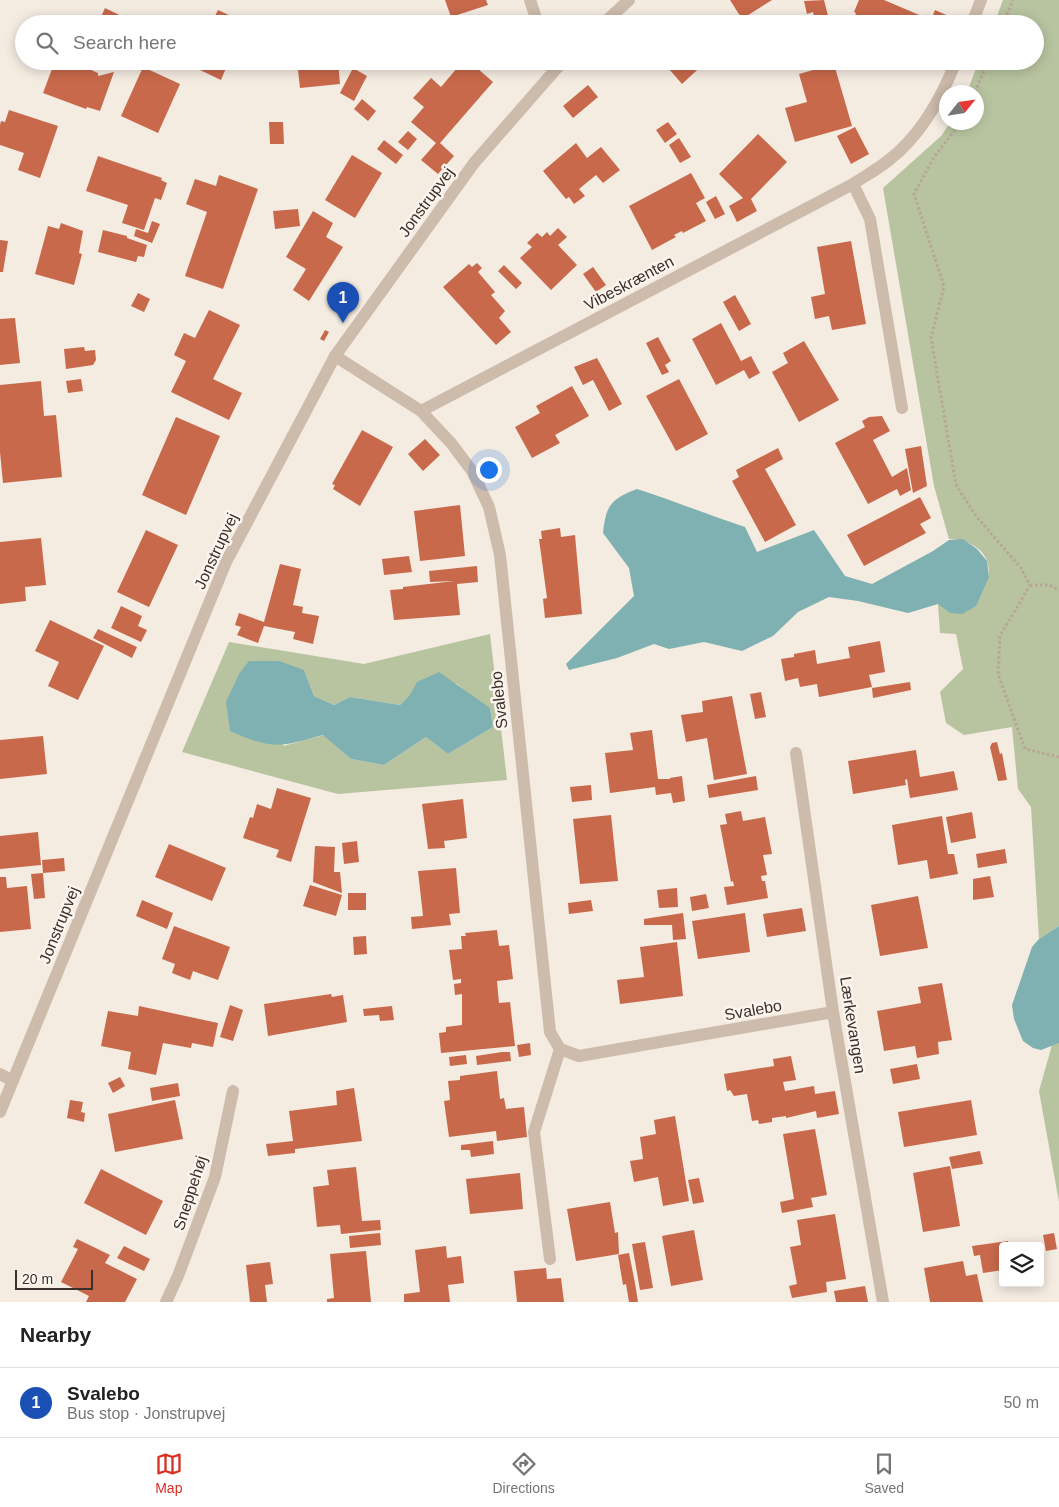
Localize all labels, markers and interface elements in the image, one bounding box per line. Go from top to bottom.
search box [15,15,1044,70]
icon: search [33,29,61,57]
text: Search here [73,32,177,53]
north arrow [939,85,984,130]
street label: Jonstrupvej [395,164,457,240]
street label: Vibeskrænten [582,252,676,314]
pin: 1 [327,282,359,323]
your location [476,457,502,483]
street label: Jonstrupvej [191,510,241,592]
street label: Svalebo [488,670,510,730]
street label: Jonstrupvej [36,884,82,966]
street label: Lærkevangen [837,975,869,1075]
street label: Svalebo [723,997,783,1023]
street label: Sneppehøj [170,1154,210,1232]
map controls [999,1242,1044,1287]
button: layers [999,1242,1044,1287]
scale bar [15,1267,92,1290]
text: 20 m [22,1271,53,1287]
text: Nearby [20,1323,91,1346]
text: Svalebo [67,1383,140,1404]
text: 1 [32,1394,40,1411]
text: 50 m [1003,1394,1039,1411]
text: Bus stop · Jonstrupvej [67,1405,225,1422]
tab: Map [155,1450,183,1496]
tab: Directions [493,1450,555,1496]
tab: Saved [864,1450,904,1496]

